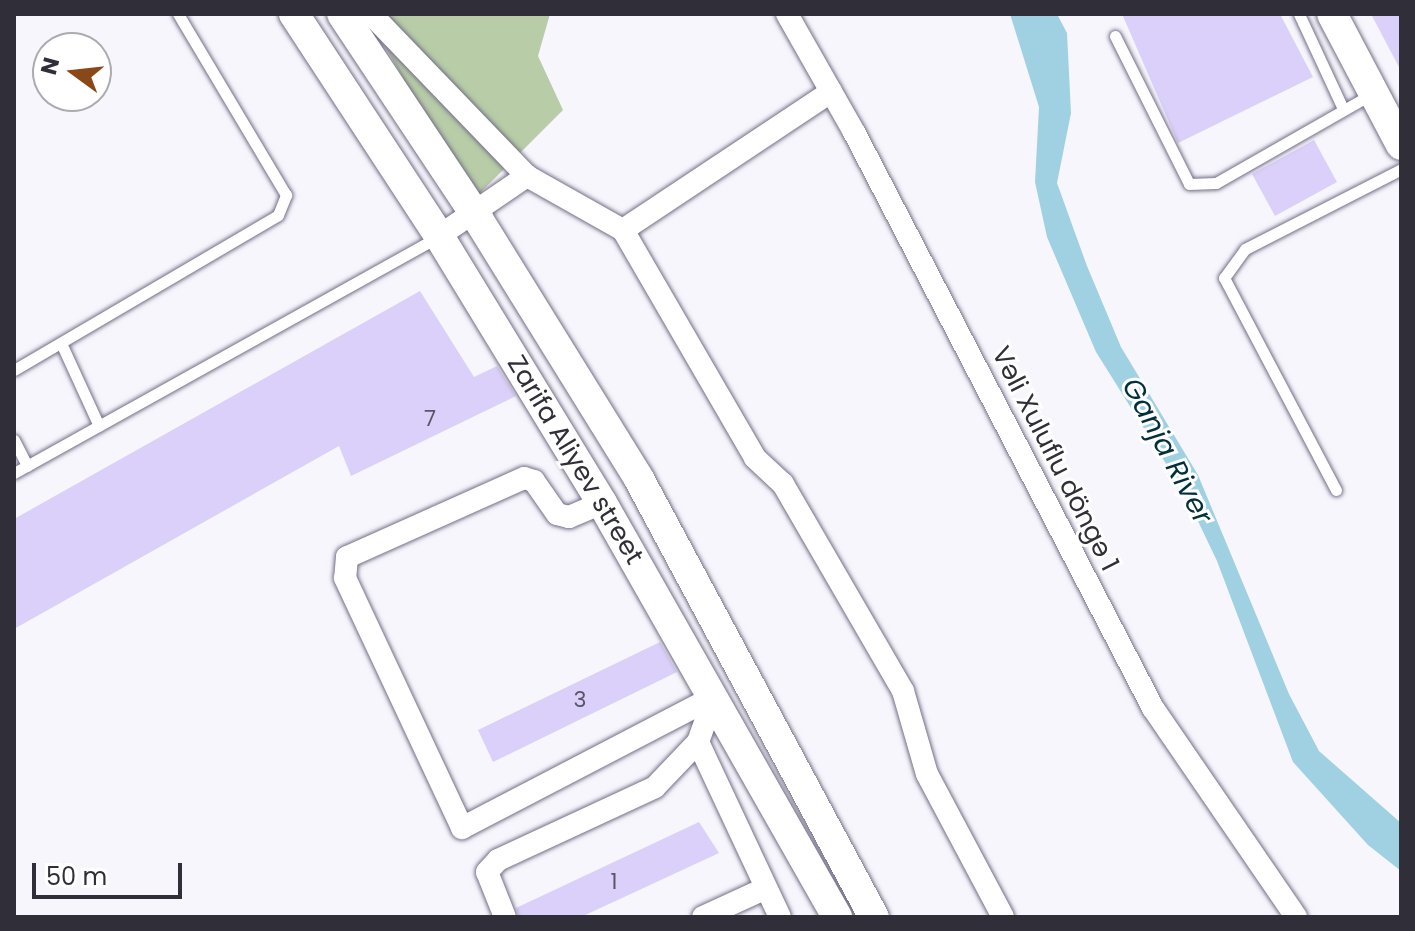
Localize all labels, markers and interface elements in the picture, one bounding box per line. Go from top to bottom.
north arrow [32,32,112,112]
text: N [33,54,67,78]
street label: Vəli Xuluflu döngə 1 [985,342,1125,576]
street label: Zarifa Aliyev street [500,350,650,570]
water label: Ganja River [1115,372,1219,530]
house number: 7 [424,406,436,432]
house number: 3 [574,687,586,713]
scale bar [36,847,186,897]
text: 50 m [46,860,107,893]
house number: 1 [610,869,618,895]

